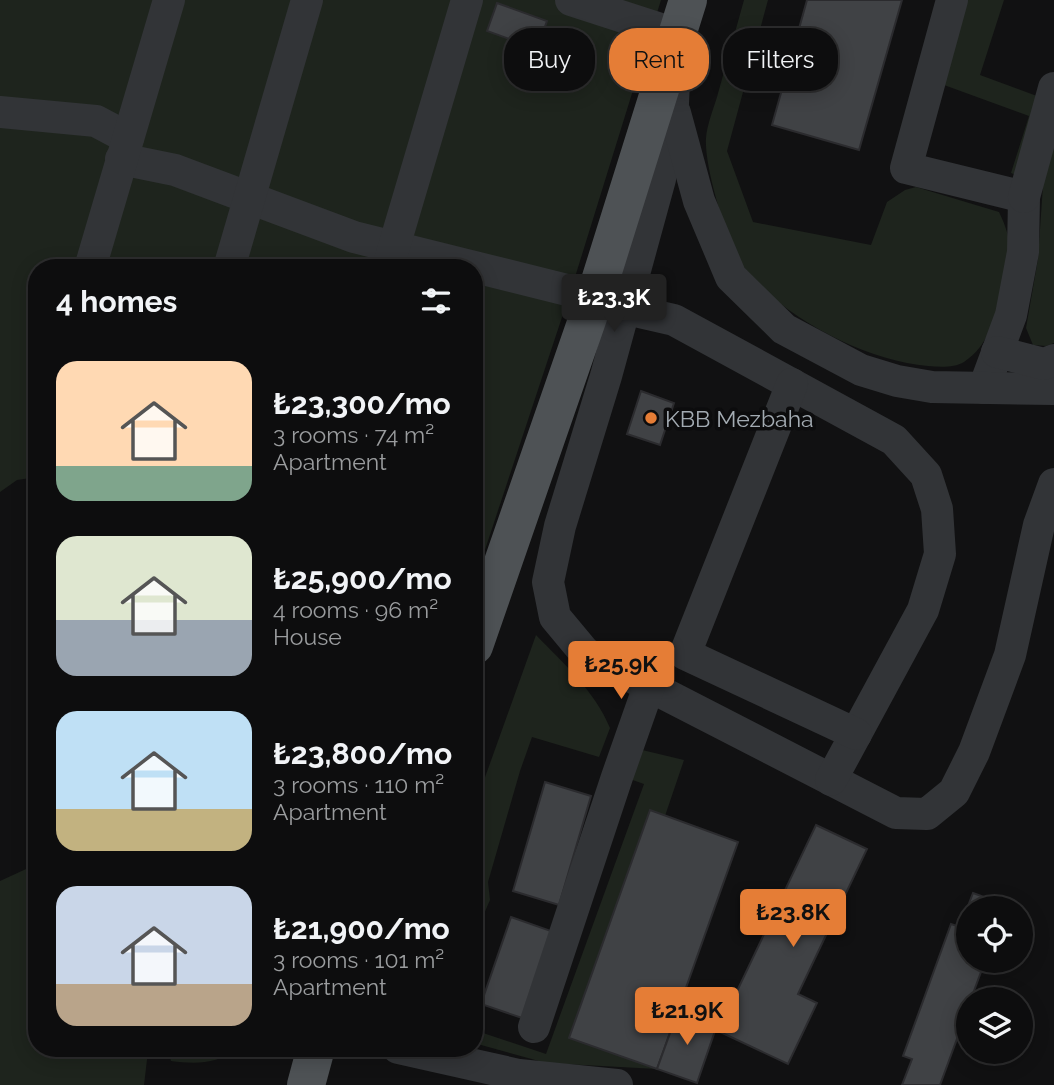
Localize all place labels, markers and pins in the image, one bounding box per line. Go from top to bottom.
pin: ₺23.3K [557,274,671,334]
place label: KBB Mezbaha [665,405,814,432]
marker: KBB Mezbaha [643,410,659,426]
pin: ₺25.9K [564,642,678,701]
pin: ₺23.8K [736,890,850,949]
pin: ₺21.9K [630,988,744,1047]

